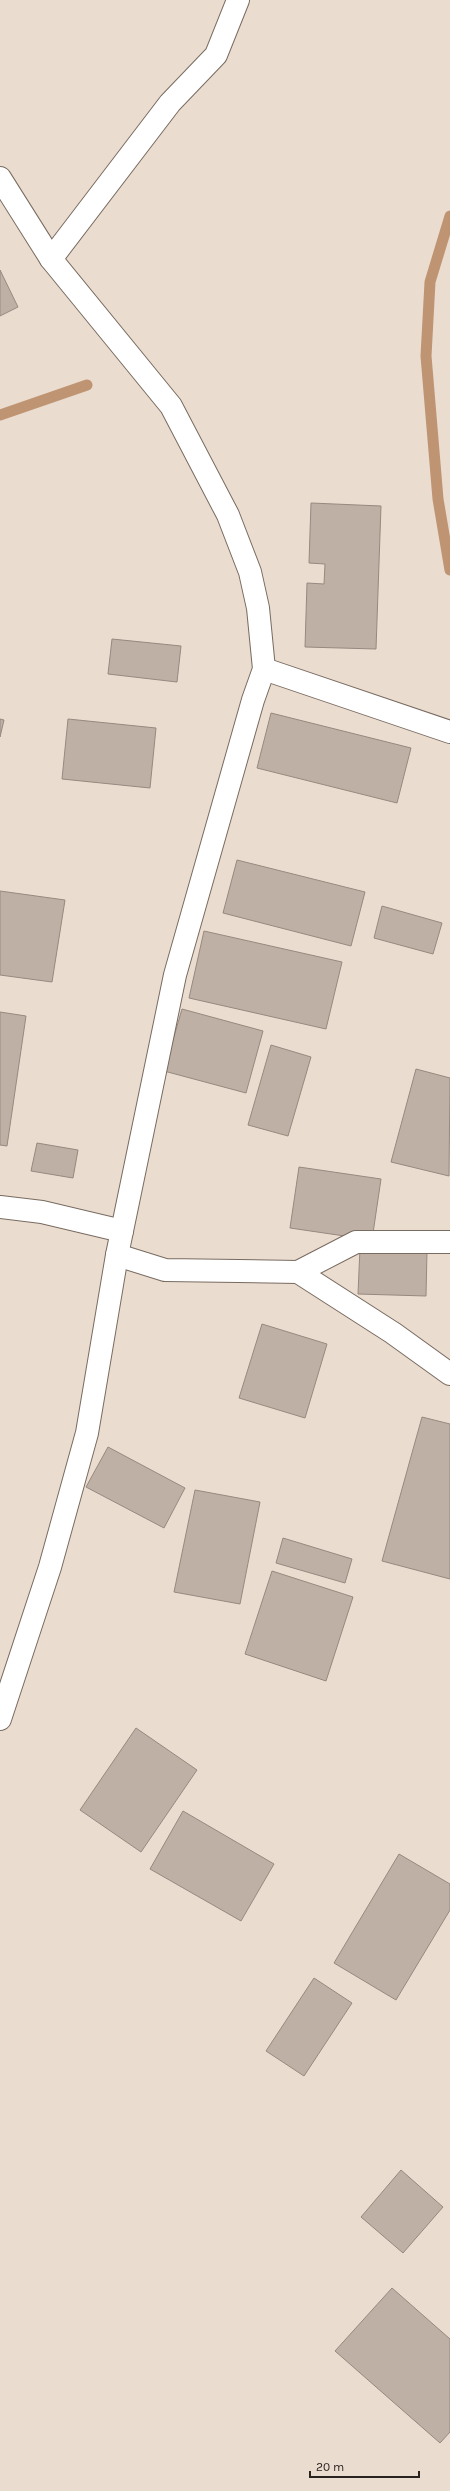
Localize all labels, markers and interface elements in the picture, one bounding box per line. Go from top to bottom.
scale bar [310,2453,419,2479]
text: 20 m [316,2460,344,2474]

